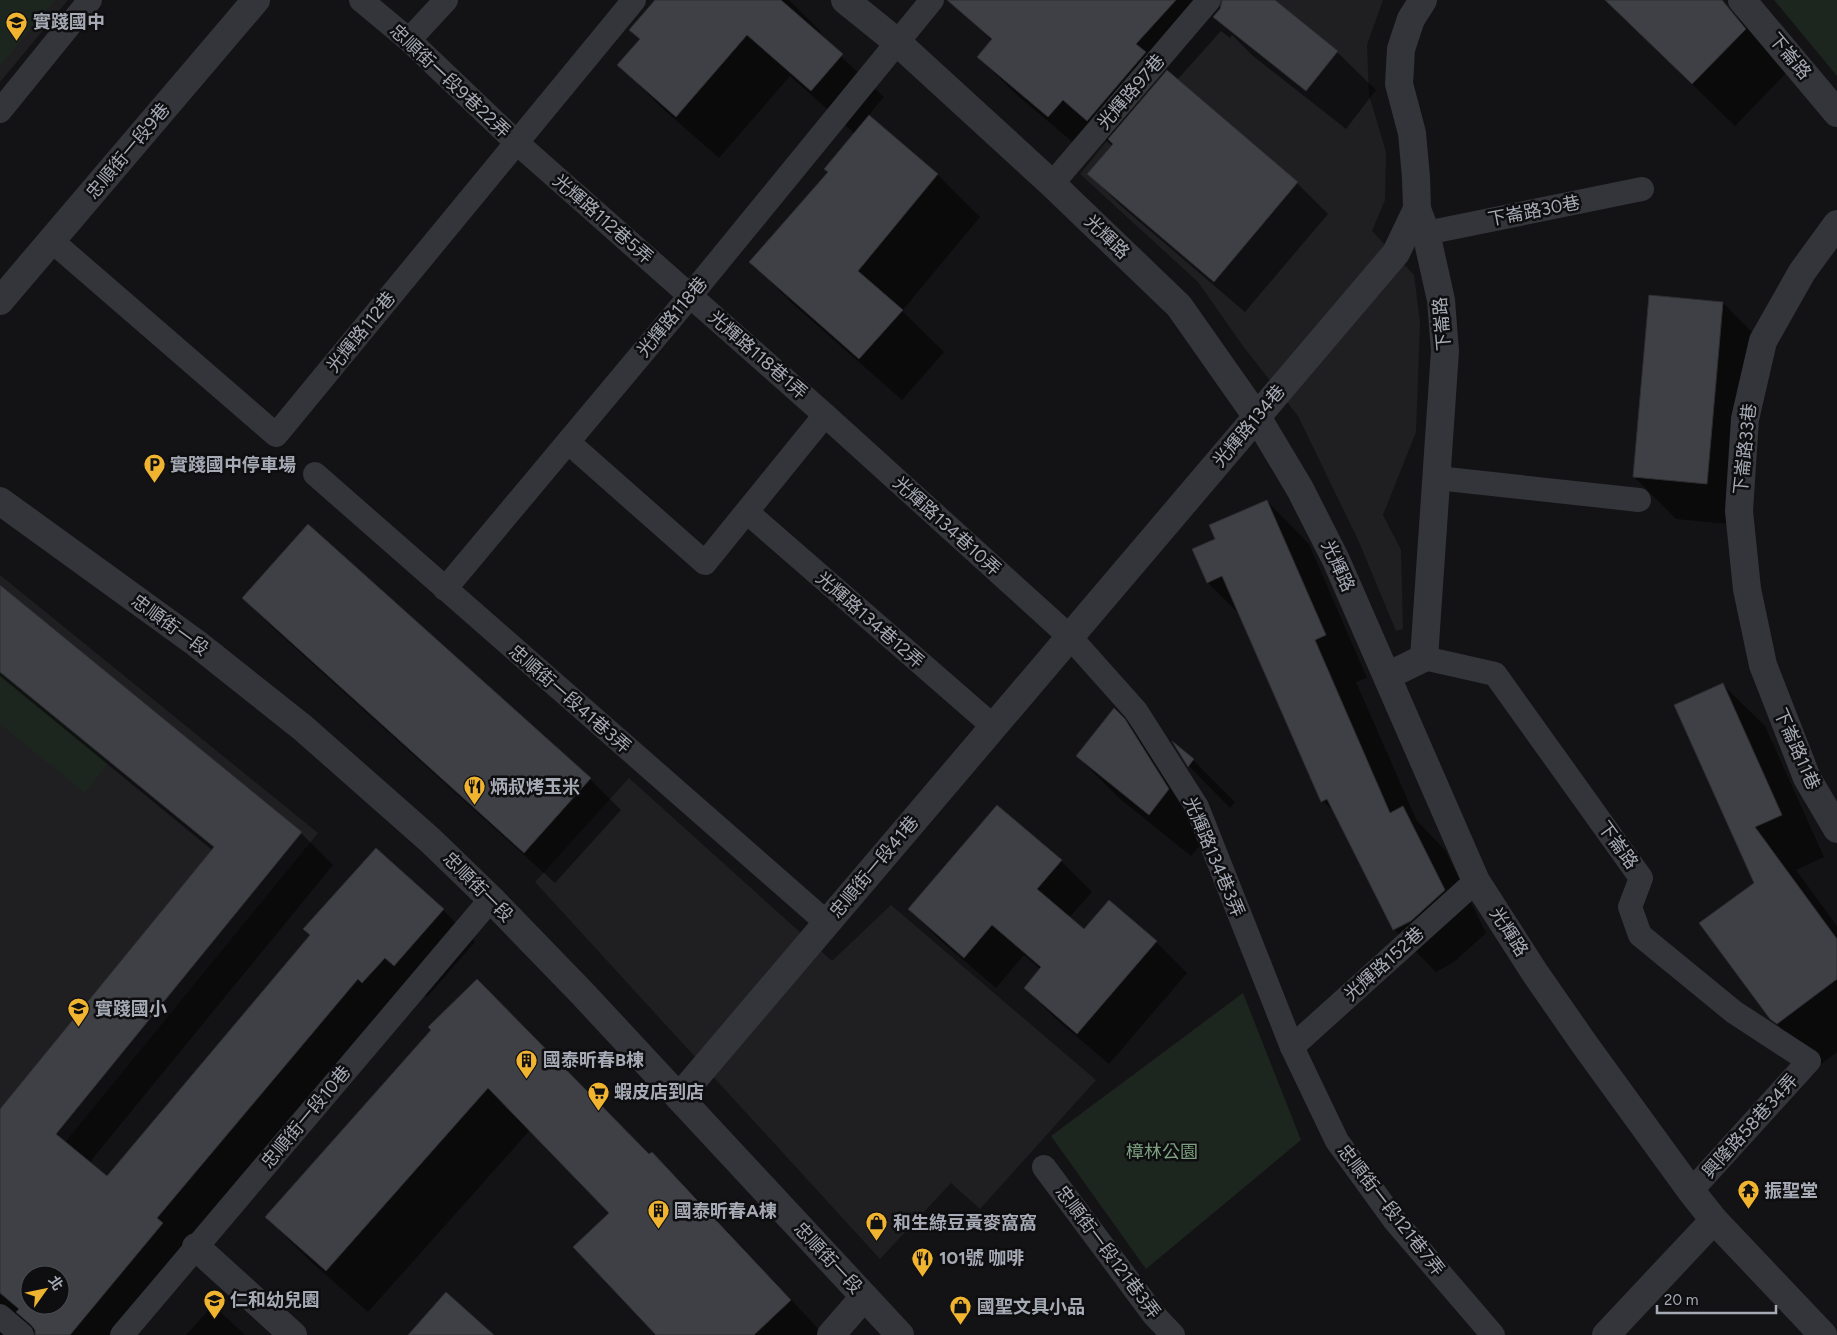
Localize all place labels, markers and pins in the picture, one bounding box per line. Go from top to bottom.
school or university icon: 實踐國中 [5,10,29,41]
place label: 實踐國中 [33,11,105,33]
parking icon: 實踐國中停車場 [142,453,166,484]
place label: 實踐國中停車場 [170,454,296,476]
restaurant icon: 炳叔烤玉米 [462,775,486,806]
place label: 炳叔烤玉米 [490,776,580,798]
school or university icon: 實踐國小 [67,997,91,1028]
place label: 實踐國小 [95,998,167,1020]
building icon: 國泰昕春B棟 [515,1048,539,1079]
place label: 國泰昕春B棟 [543,1049,644,1071]
supermarket icon: 蝦皮店到店 [586,1080,610,1111]
place label: 蝦皮店到店 [614,1081,704,1103]
temple icon: 振聖堂 [1736,1179,1760,1210]
place label: 振聖堂 [1764,1180,1818,1202]
building icon: 國泰昕春A棟 [646,1199,670,1230]
place label: 國泰昕春A棟 [674,1200,777,1222]
shop icon: 和生綠豆黃麥窩窩 [865,1211,889,1242]
place label: 和生綠豆黃麥窩窩 [893,1212,1037,1234]
restaurant icon: 101號 咖啡 [911,1246,935,1277]
place label: 101號 咖啡 [939,1247,1024,1269]
school or university icon: 仁和幼兒園 [202,1288,226,1319]
place label: 仁和幼兒園 [230,1289,320,1311]
shop icon: 國聖文具小品 [949,1295,973,1326]
place label: 國聖文具小品 [977,1296,1085,1318]

